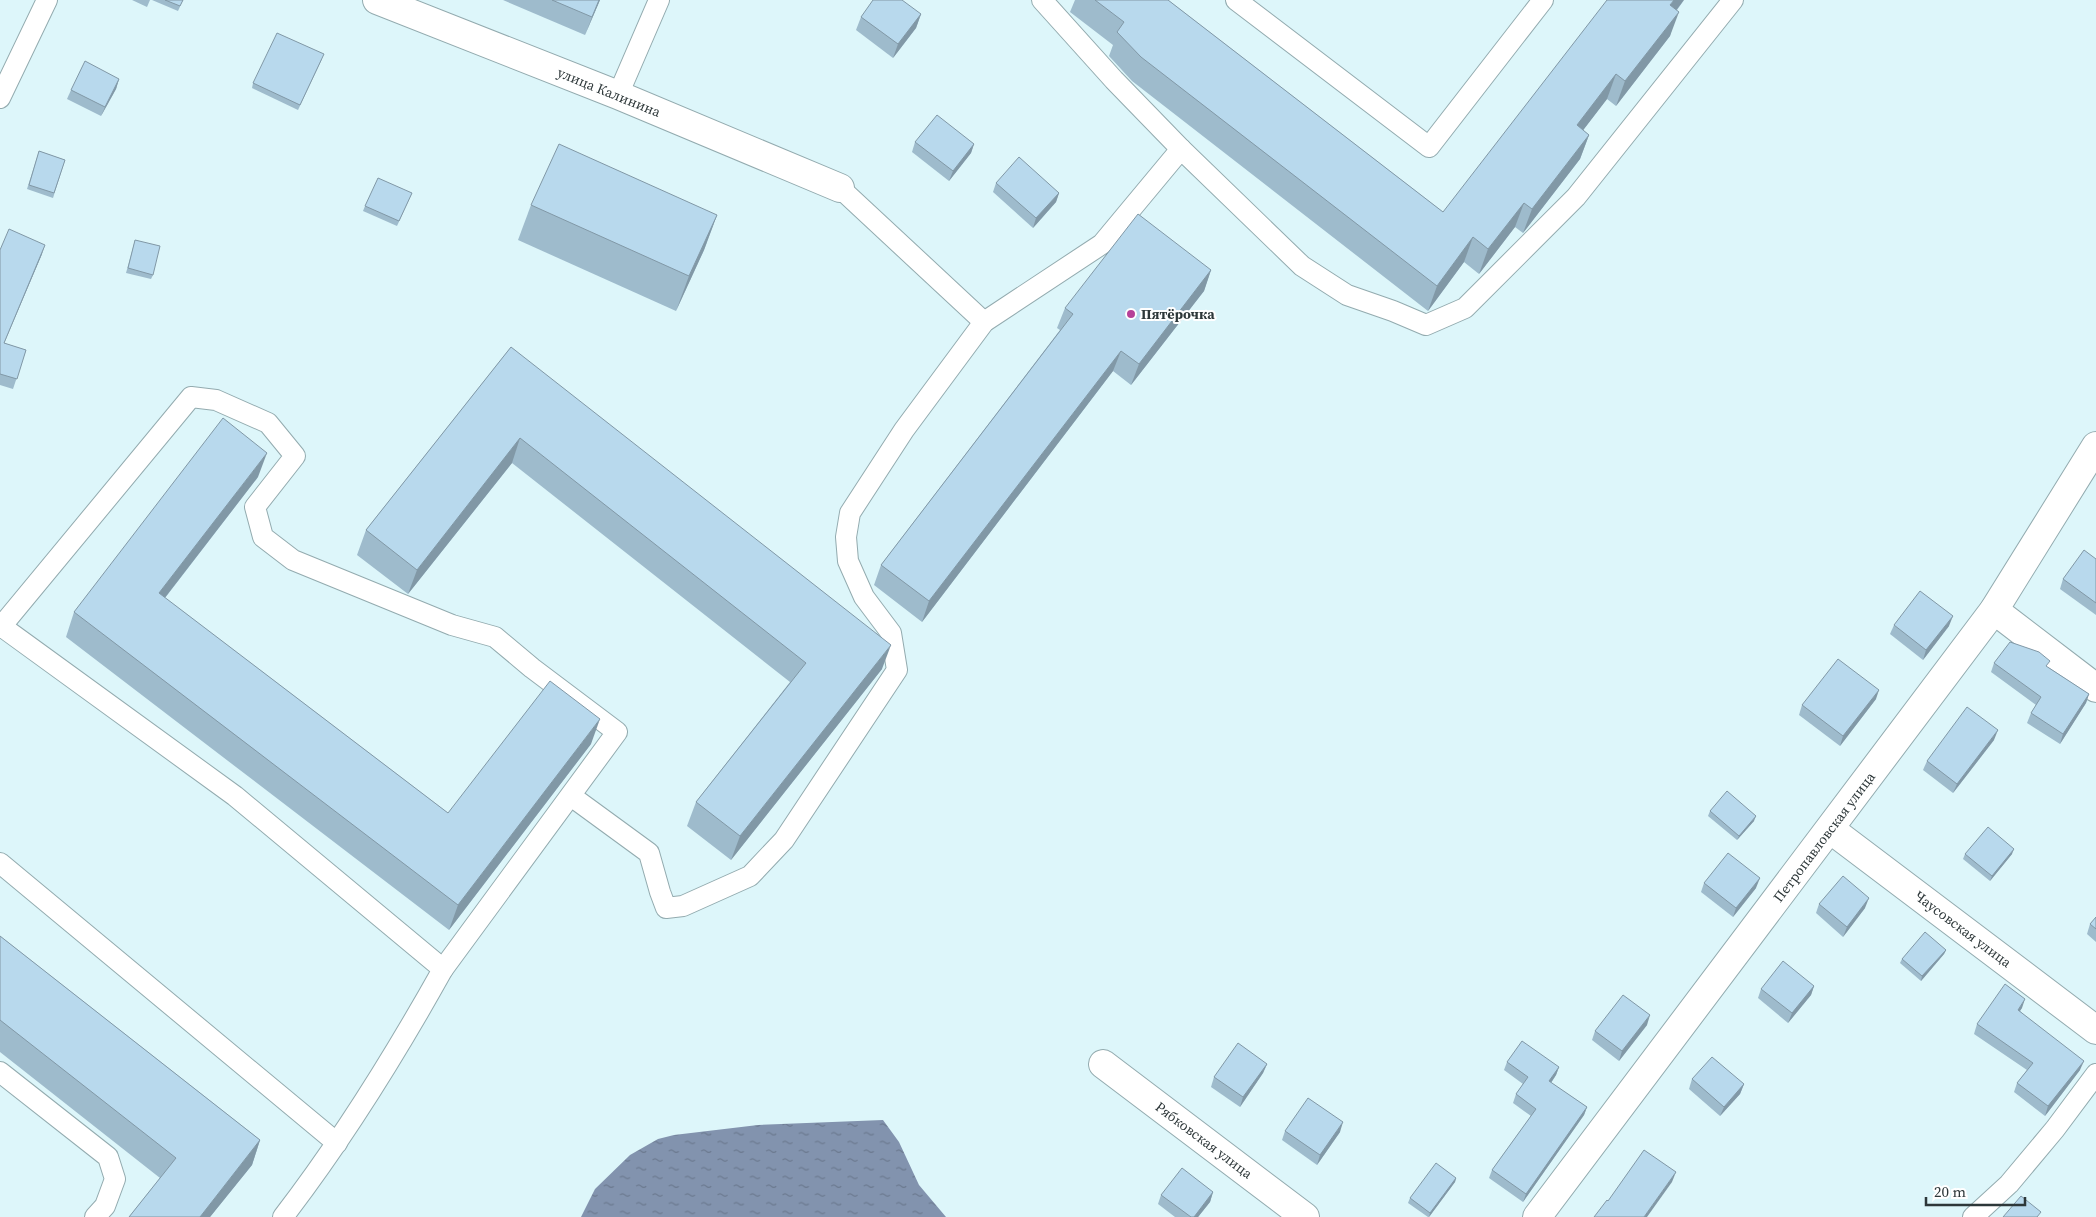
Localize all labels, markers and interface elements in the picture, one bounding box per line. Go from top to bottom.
street label: улица Калинина [554,62,665,122]
place label: Пятёрочка [1141,304,1215,324]
marker: Пятёрочка [1125,308,1137,320]
street label: Петропавловская улица [1768,767,1880,906]
street label: Чаусовская улица [1910,886,2016,973]
street label: Рябковская улица [1151,1097,1257,1184]
scale bar [1926,1174,2025,1206]
text: 20 m [1934,1181,1966,1202]

